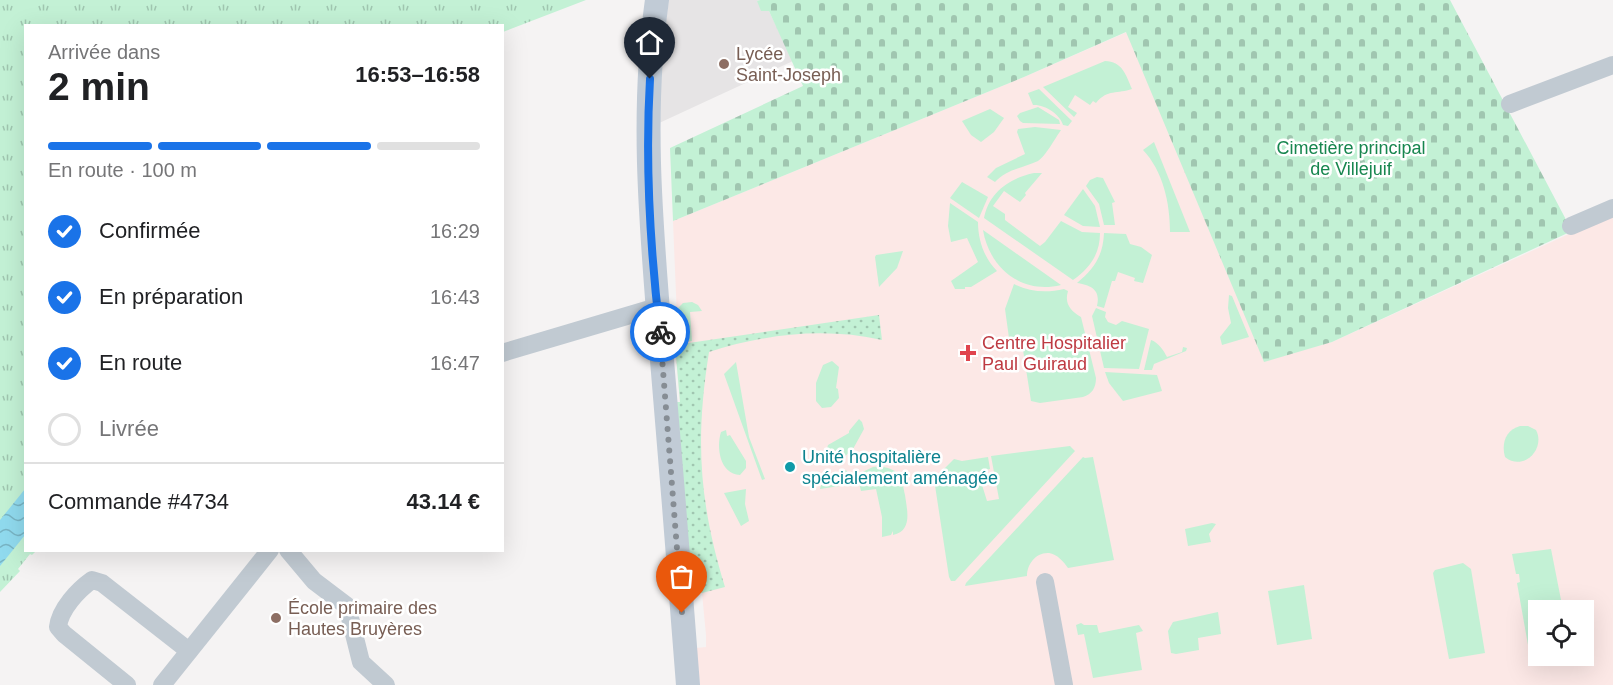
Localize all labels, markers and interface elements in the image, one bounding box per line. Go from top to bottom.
pin [624,17,675,79]
icon: home [633,26,666,59]
text: Arrivée dans [48,41,160,63]
place label: Lycée Saint-Joseph [736,44,841,85]
marker: Lycée Saint-Joseph [717,57,731,71]
text: 16:53–16:58 [355,62,480,87]
text: 2 min [48,65,150,108]
park label: Cimetière principal de Villejuif [1276,138,1426,179]
text: En route · 100 m [48,159,197,181]
icon: check [48,215,81,248]
text: Confirmée [99,218,200,243]
text: 16:29 [430,220,480,242]
icon: check [48,281,81,314]
text: En préparation [99,284,243,309]
text: 16:43 [430,286,480,308]
courier [630,302,690,362]
icon: bike [644,316,677,349]
place label: Centre Hospitalier Paul Guiraud [982,333,1126,374]
marker: Centre Hospitalier Paul Guiraud [959,344,977,362]
icon: check [48,347,81,380]
text: En route [99,350,182,375]
text: 16:47 [430,352,480,374]
text: Livrée [99,416,159,441]
place label: Unité hospitalière spécialement aménagée [802,447,998,488]
marker: Unité hospitalière spécialement aménagée [783,460,797,474]
text: Commande #4734 [48,489,229,514]
text: 43.14 € [407,489,480,514]
pin [656,551,707,613]
icon: bag [665,560,698,593]
place label: École primaire des Hautes Bruyères [288,598,437,639]
map controls [1528,600,1594,666]
button: locate [1528,600,1594,666]
marker: École primaire des Hautes Bruyères [269,611,283,625]

